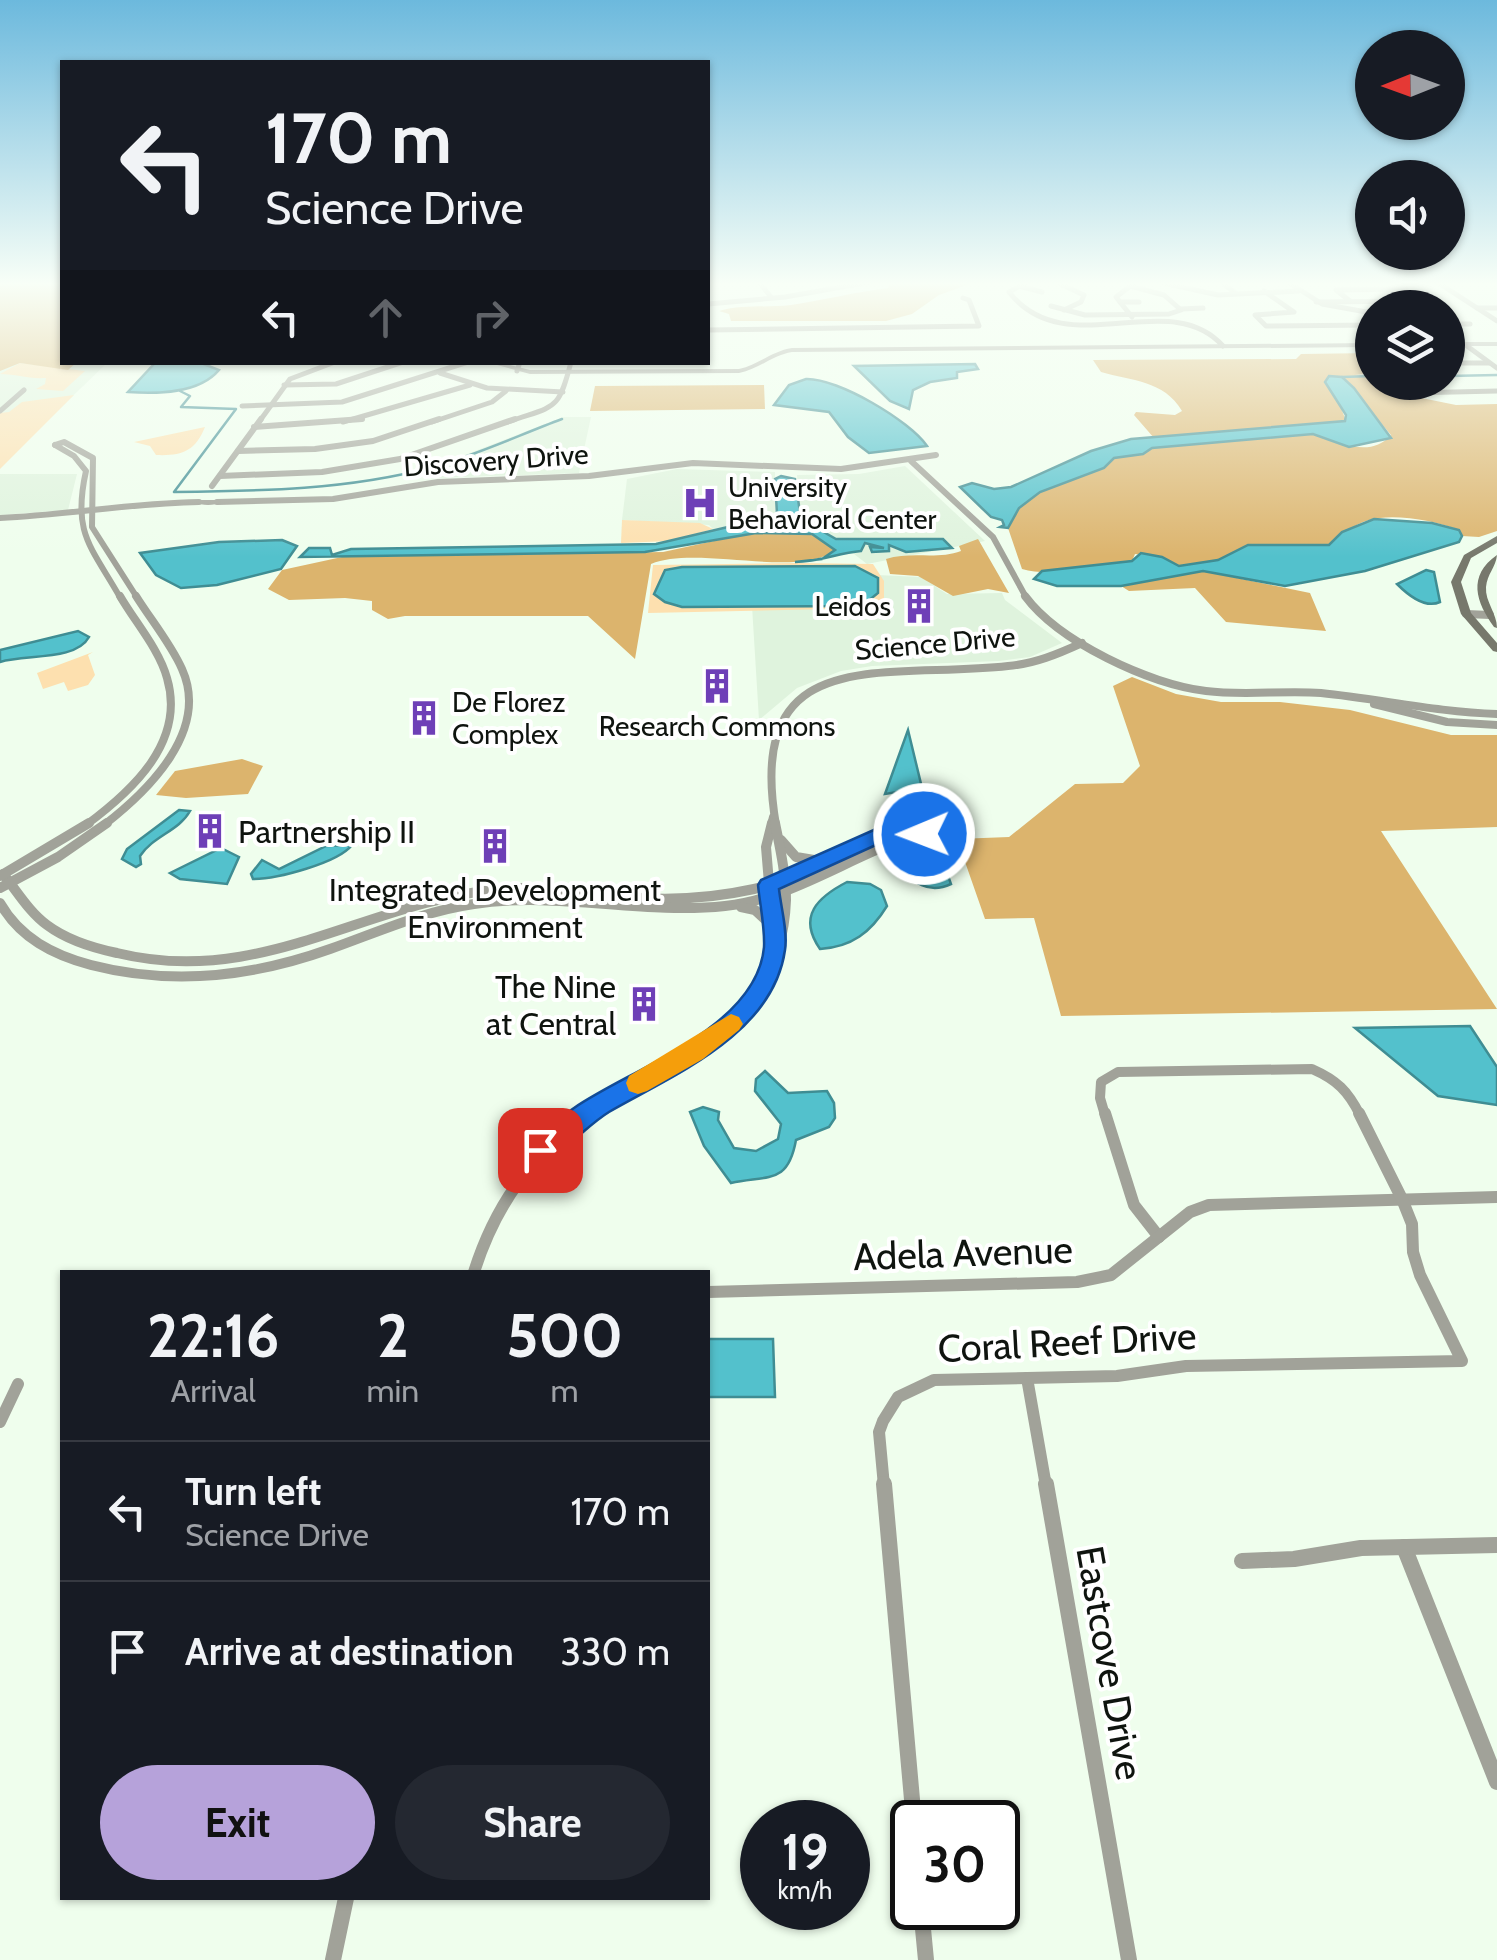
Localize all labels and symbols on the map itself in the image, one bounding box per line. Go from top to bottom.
north arrow [1355,30,1465,140]
street label: Discovery Drive [402,437,590,483]
place label: University Behavioral Center [728,470,937,536]
hospital icon: University Behavioral Center [681,484,719,522]
building icon: Leidos [900,587,938,625]
place label: Leidos [814,589,891,623]
street label: Science Drive [853,619,1017,667]
building icon: Research Commons [698,667,736,705]
place label: De Florez Complex [452,685,565,751]
building icon: De Florez Complex [405,699,443,737]
place label: Research Commons [599,709,835,743]
position arrow [872,782,976,886]
building icon: Partnership II [191,812,229,850]
place label: Partnership II [238,812,415,851]
building icon: Integrated Development Environment [476,827,514,865]
place label: Integrated Development Environment [329,870,661,946]
place label: The Nine at Central [486,967,616,1043]
building icon: The Nine at Central [625,985,663,1023]
pin [498,1108,583,1193]
street label: Adela Avenue [852,1226,1074,1280]
street label: Coral Reef Drive [937,1312,1197,1372]
street label: Eastcove Drive [1066,1542,1154,1784]
speed limit sign: 30 [890,1800,1020,1930]

